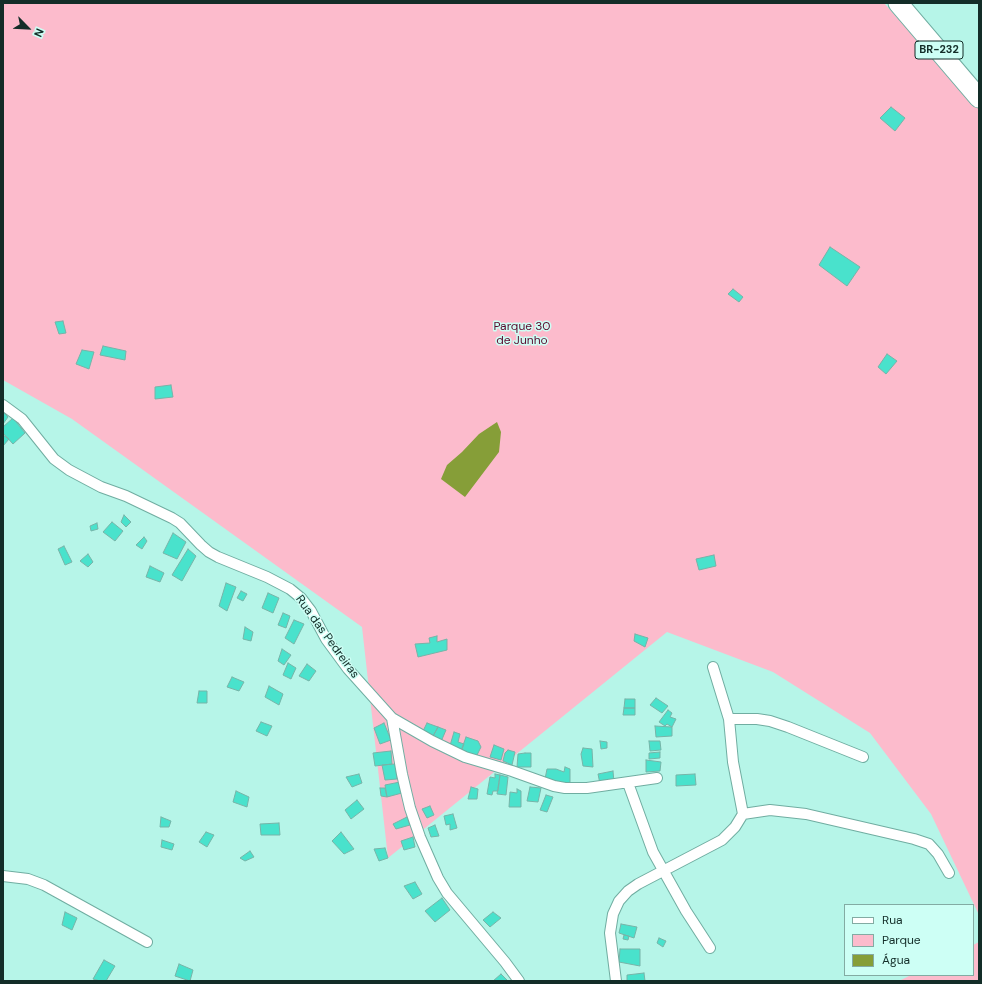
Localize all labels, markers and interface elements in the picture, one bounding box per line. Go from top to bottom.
north arrow [8,8,48,48]
text: N [31,26,47,39]
road number: BR-232 [915,41,963,59]
park label: Parque 30 de Junho [493,320,551,348]
street label: Rua das Pedreiras [292,593,362,681]
legend [844,904,974,976]
text: Rua [882,912,903,928]
text: Parque [882,932,921,948]
text: Água [882,952,910,968]

